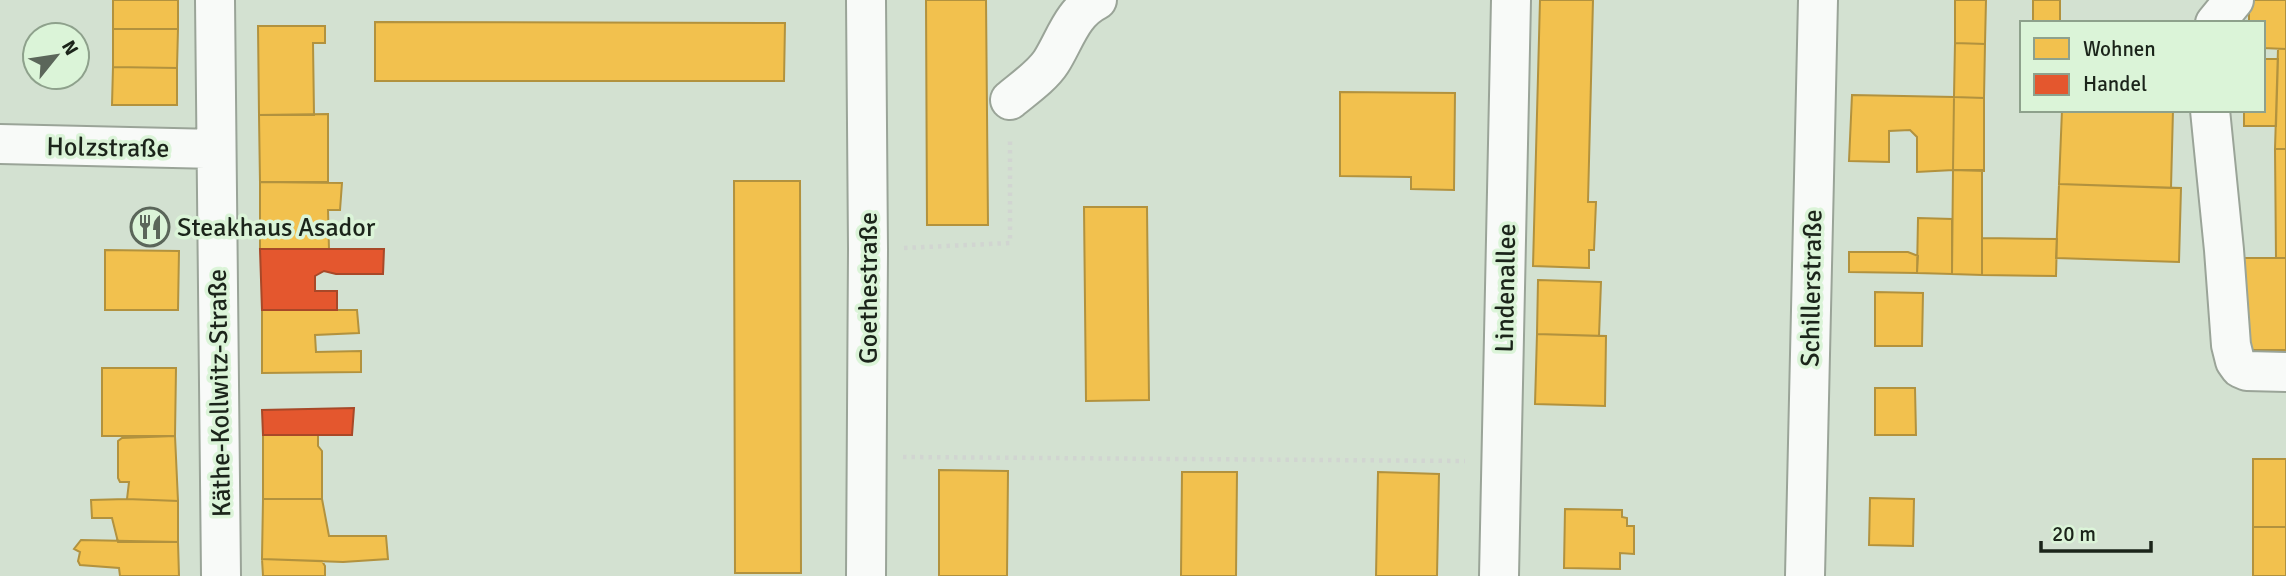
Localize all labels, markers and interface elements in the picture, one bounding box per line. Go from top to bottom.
north arrow [21,21,91,91]
legend [2020,21,2265,112]
text: N [56,36,84,60]
text: Wohnen [2083,36,2156,62]
text: Handel [2083,71,2147,97]
street label: Holzstraße [46,131,170,165]
restaurant icon: Steakhaus Asador [129,206,171,248]
street label: Schillerstraße [1795,209,1829,367]
place label: Steakhaus Asador [177,212,376,244]
street label: Goethestraße [853,212,885,364]
street label: Lindenallee [1489,223,1523,353]
street label: Käthe-Kollwitz-Straße [202,269,238,517]
scale bar [2041,510,2151,554]
text: 20 m [2052,521,2096,547]

